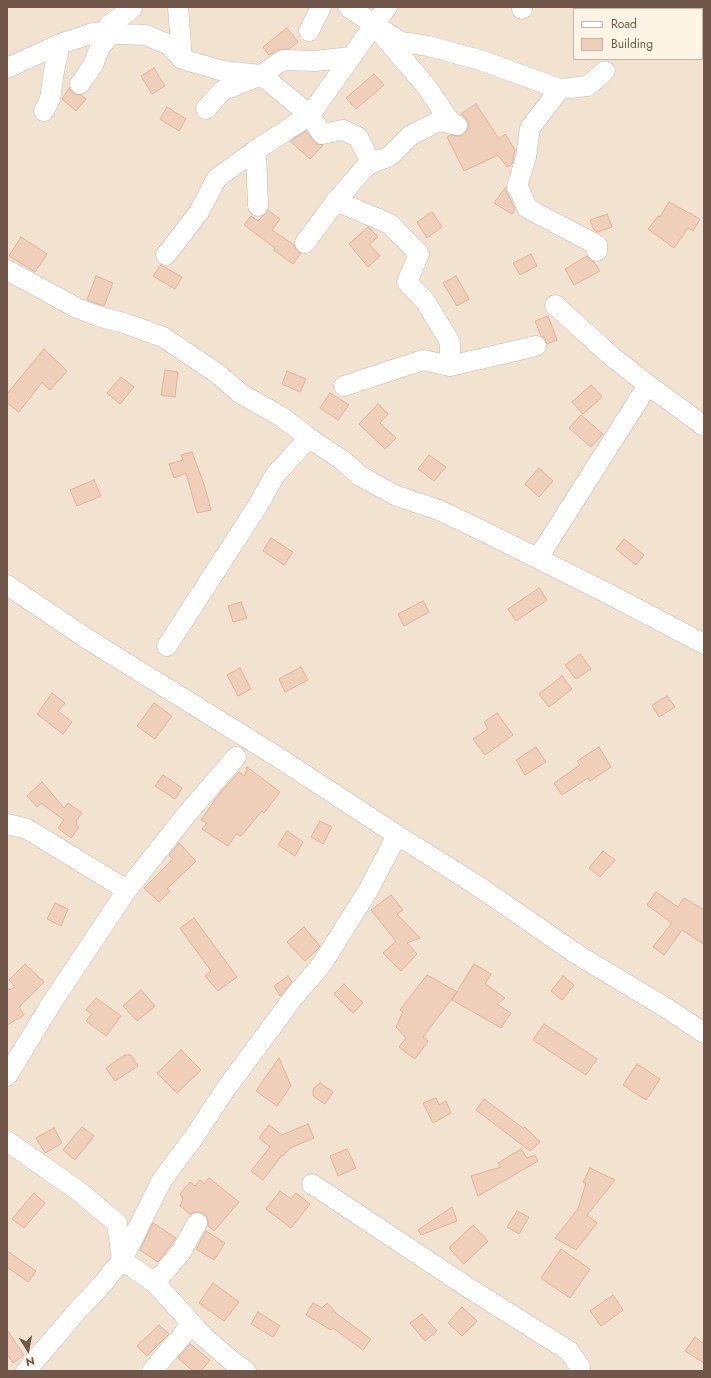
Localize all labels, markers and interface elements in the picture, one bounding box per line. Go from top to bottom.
legend [573,8,703,60]
text: Road [611,15,637,33]
text: Building [611,35,653,53]
north arrow [8,1330,48,1370]
text: N [24,1353,36,1370]

